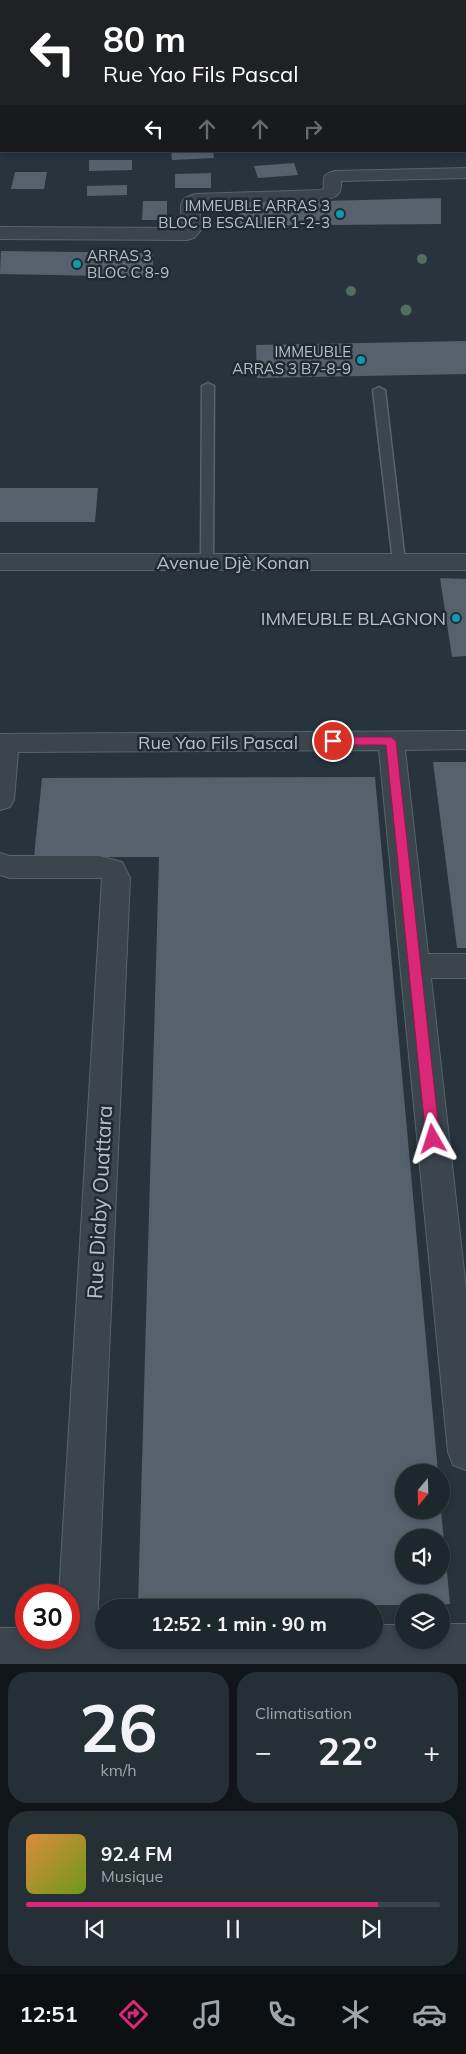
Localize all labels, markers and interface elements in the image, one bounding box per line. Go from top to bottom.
text: 80 m [103,17,186,61]
icon: left [20,20,85,85]
text: Rue Yao Fils Pascal [103,60,298,88]
icon: left [140,115,168,143]
icon: ahead [193,115,221,143]
icon: ahead [246,115,274,143]
icon: right [299,115,327,143]
place label: IMMEUBLE ARRAS 3 BLOC B ESCALIER 1-2-3 [158,196,330,232]
marker: IMMEUBLE ARRAS 3 BLOC B ESCALIER 1-2-3 [334,208,346,220]
place label: ARRAS 3 BLOC C 8-9 [87,246,169,282]
marker: ARRAS 3 BLOC C 8-9 [71,258,83,270]
place label: IMMEUBLE ARRAS 3 B7-8-9 [232,342,351,378]
marker: IMMEUBLE ARRAS 3 B7-8-9 [355,354,367,366]
street label: Avenue Djè Konan [157,551,310,574]
place label: IMMEUBLE BLAGNON [261,607,446,630]
marker: IMMEUBLE BLAGNON [450,612,462,624]
pin [312,720,354,762]
icon: arrive [319,727,347,755]
street label: Rue Yao Fils Pascal [138,731,298,754]
street label: Rue Diaby Ouattara [81,1104,117,1300]
position arrow [406,1112,458,1164]
north arrow [395,1464,450,1519]
map controls [395,1464,450,1649]
button: sound [395,1529,450,1584]
speed limit sign: 30 [15,1584,80,1649]
button: layers [395,1594,450,1649]
text: 12:52 · 1 min · 90 m [151,1612,327,1636]
text: 26 [79,1687,158,1768]
text: Climatisation [255,1703,352,1723]
text: 22° [317,1727,378,1775]
text: − [255,1734,272,1769]
text: + [423,1734,440,1769]
text: km/h [100,1760,137,1780]
text: 92.4 FM [101,1842,173,1866]
text: Musique [101,1866,163,1886]
icon: previous [81,1915,109,1943]
icon: pause [219,1915,247,1943]
icon: next [357,1915,385,1943]
icon: directions [116,1997,151,2032]
icon: music [190,1997,225,2032]
icon: phone [264,1997,299,2032]
icon: climate [338,1997,373,2032]
icon: car [412,1997,447,2032]
text: 12:51 [19,2000,78,2028]

